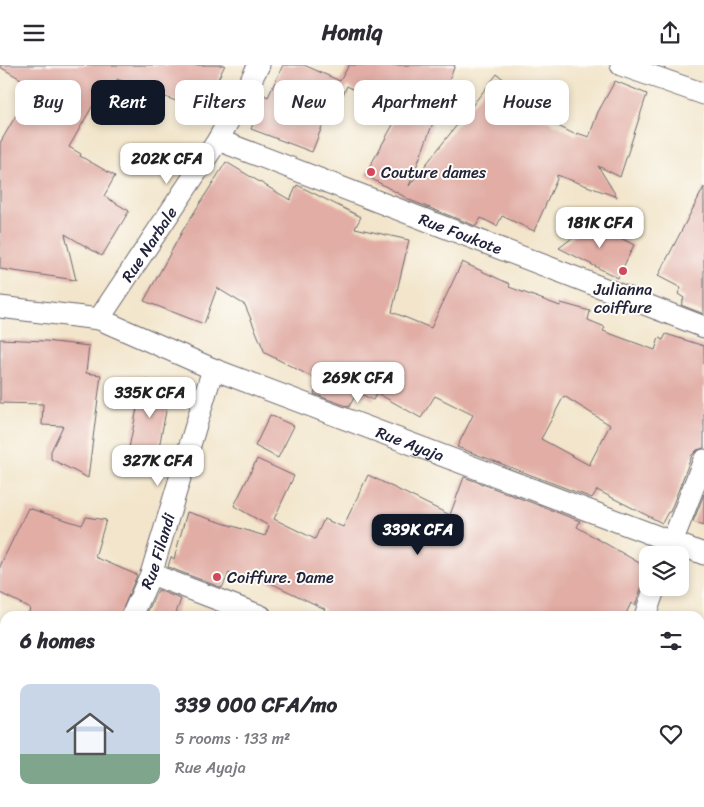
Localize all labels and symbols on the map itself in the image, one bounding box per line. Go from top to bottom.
pin: 202K CFA [115,143,219,185]
place label: Couture dames [381,158,487,187]
marker: Couture dames [365,166,377,178]
street label: Rue Narbale [113,201,185,288]
street label: Rue Foukote [415,205,507,263]
pin: 181K CFA [548,207,652,249]
marker: Julianna coiffure [617,265,629,277]
place label: Julianna coiffure [593,275,652,322]
pin: 269K CFA [306,361,410,404]
pin: 335K CFA [98,377,202,419]
street label: Rue Ayaja [372,418,448,470]
pin: 327K CFA [106,445,210,487]
street label: Rue Filandi [132,509,184,594]
pin: 339K CFA [366,513,470,556]
place label: Coiffure. Dame [227,563,334,592]
marker: Coiffure. Dame [211,571,223,583]

